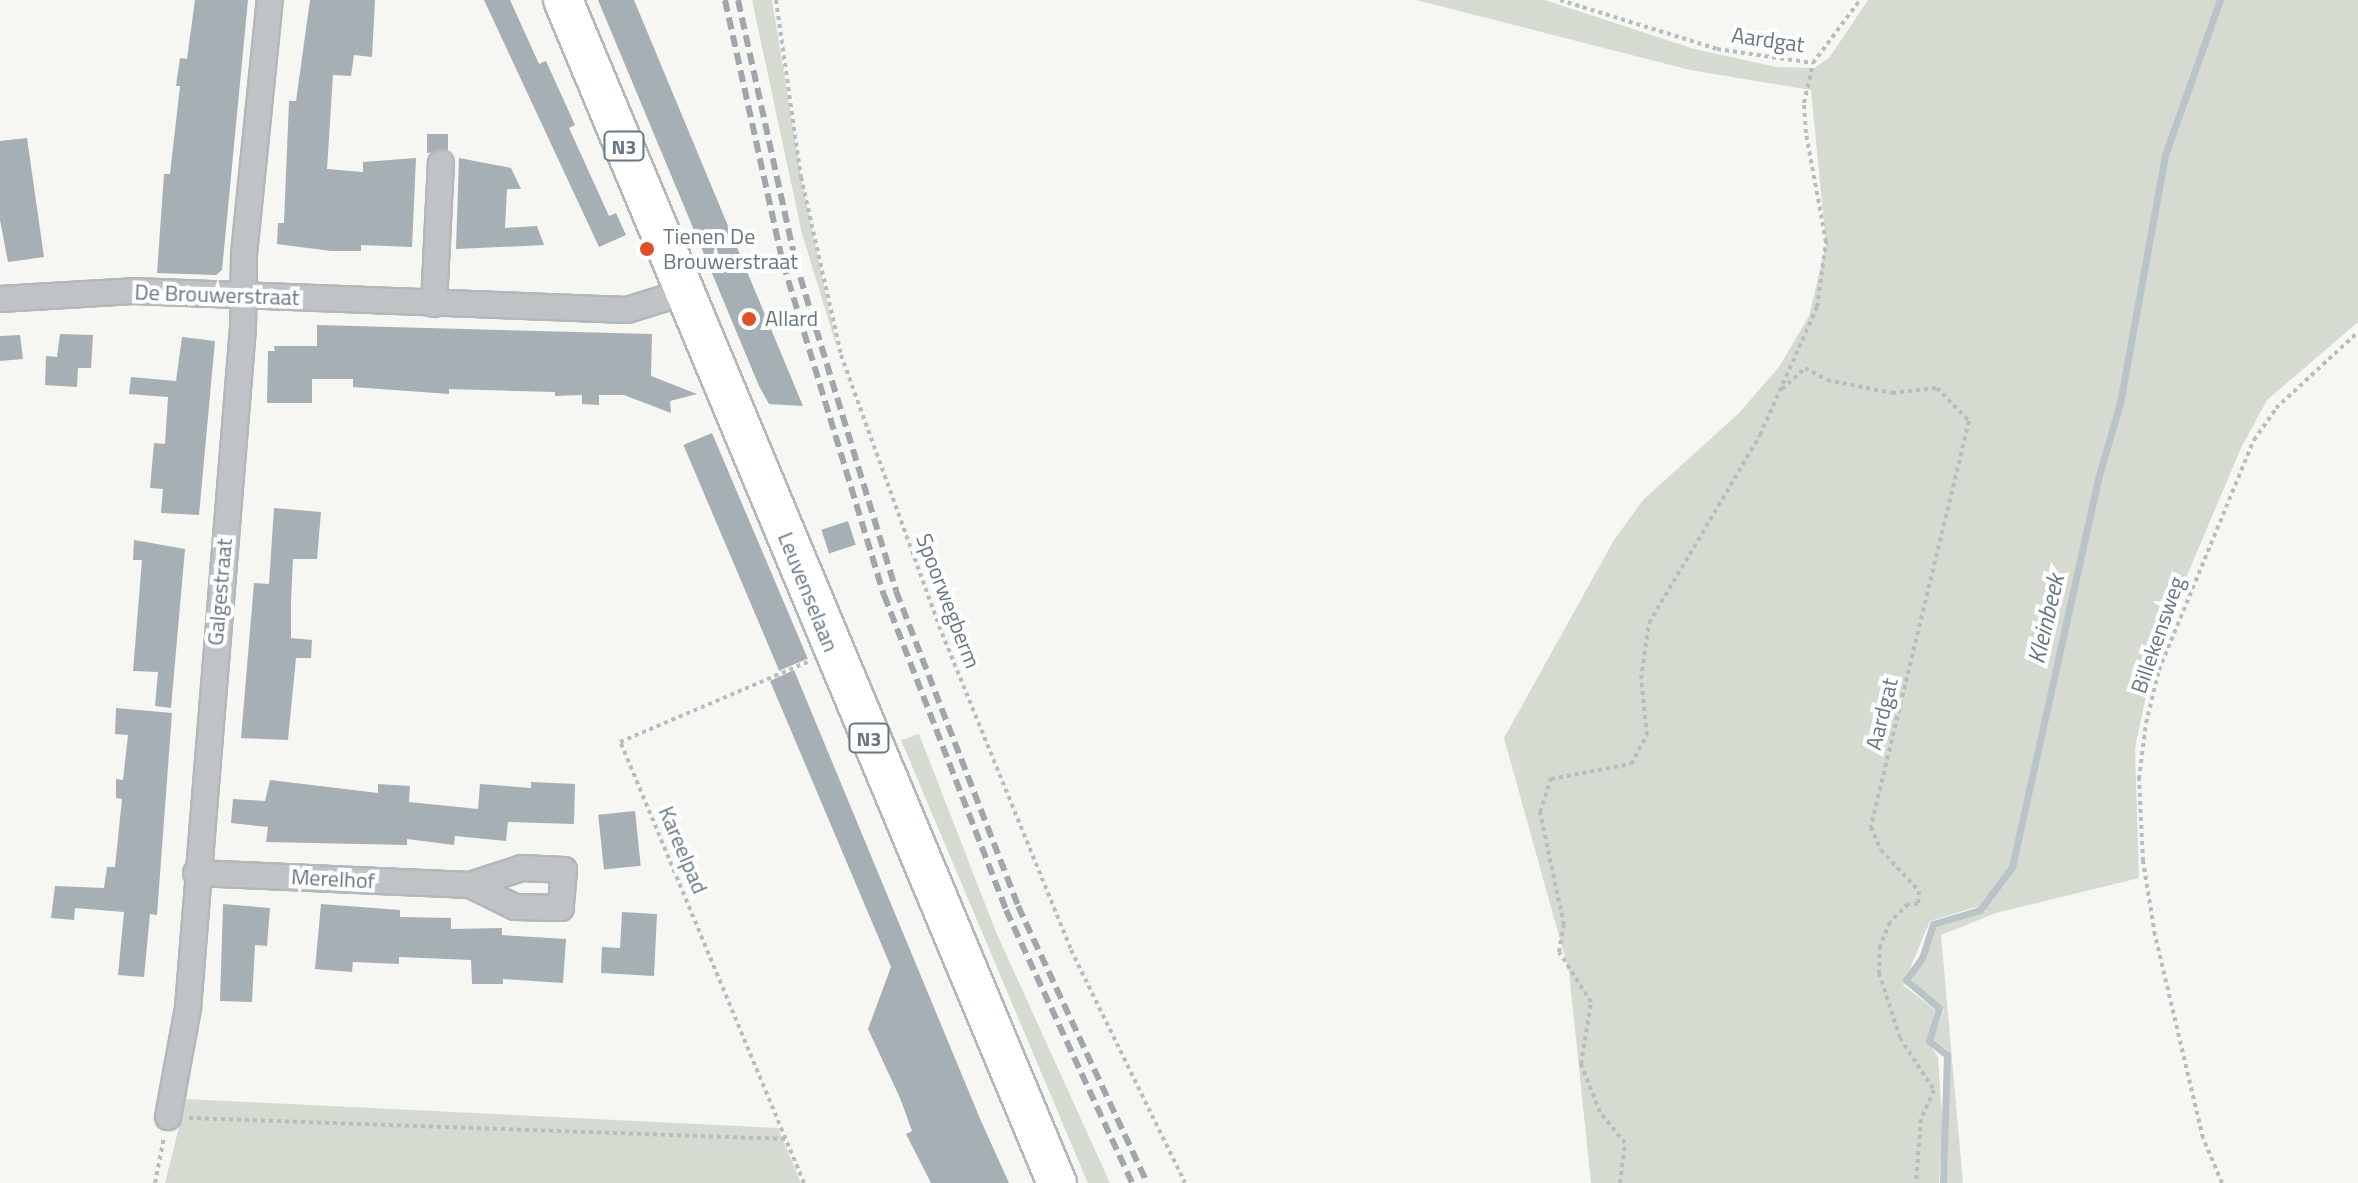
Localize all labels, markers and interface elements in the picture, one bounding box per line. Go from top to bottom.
street label: Aardgat [1730,22,1806,58]
road number: N3 [602,130,646,162]
place label: Tienen De Brouwerstraat [663,223,798,274]
marker: Tienen De Brouwerstraat [638,240,656,258]
street label: De Brouwerstraat [134,279,300,311]
place label: Allard [765,306,818,332]
marker: Allard [740,310,758,328]
street label: Leuvenselaan [772,528,844,656]
street label: Spoorwegberm [910,530,986,672]
street label: Galgestraat [202,537,238,647]
water label: Kleinbeek [2022,572,2070,666]
street label: Billekensweg [2126,573,2190,697]
street label: Aardgat [1860,675,1904,753]
road number: N3 [847,722,891,754]
street label: Kareelpad [653,802,713,898]
street label: Merelhof [290,864,376,894]

